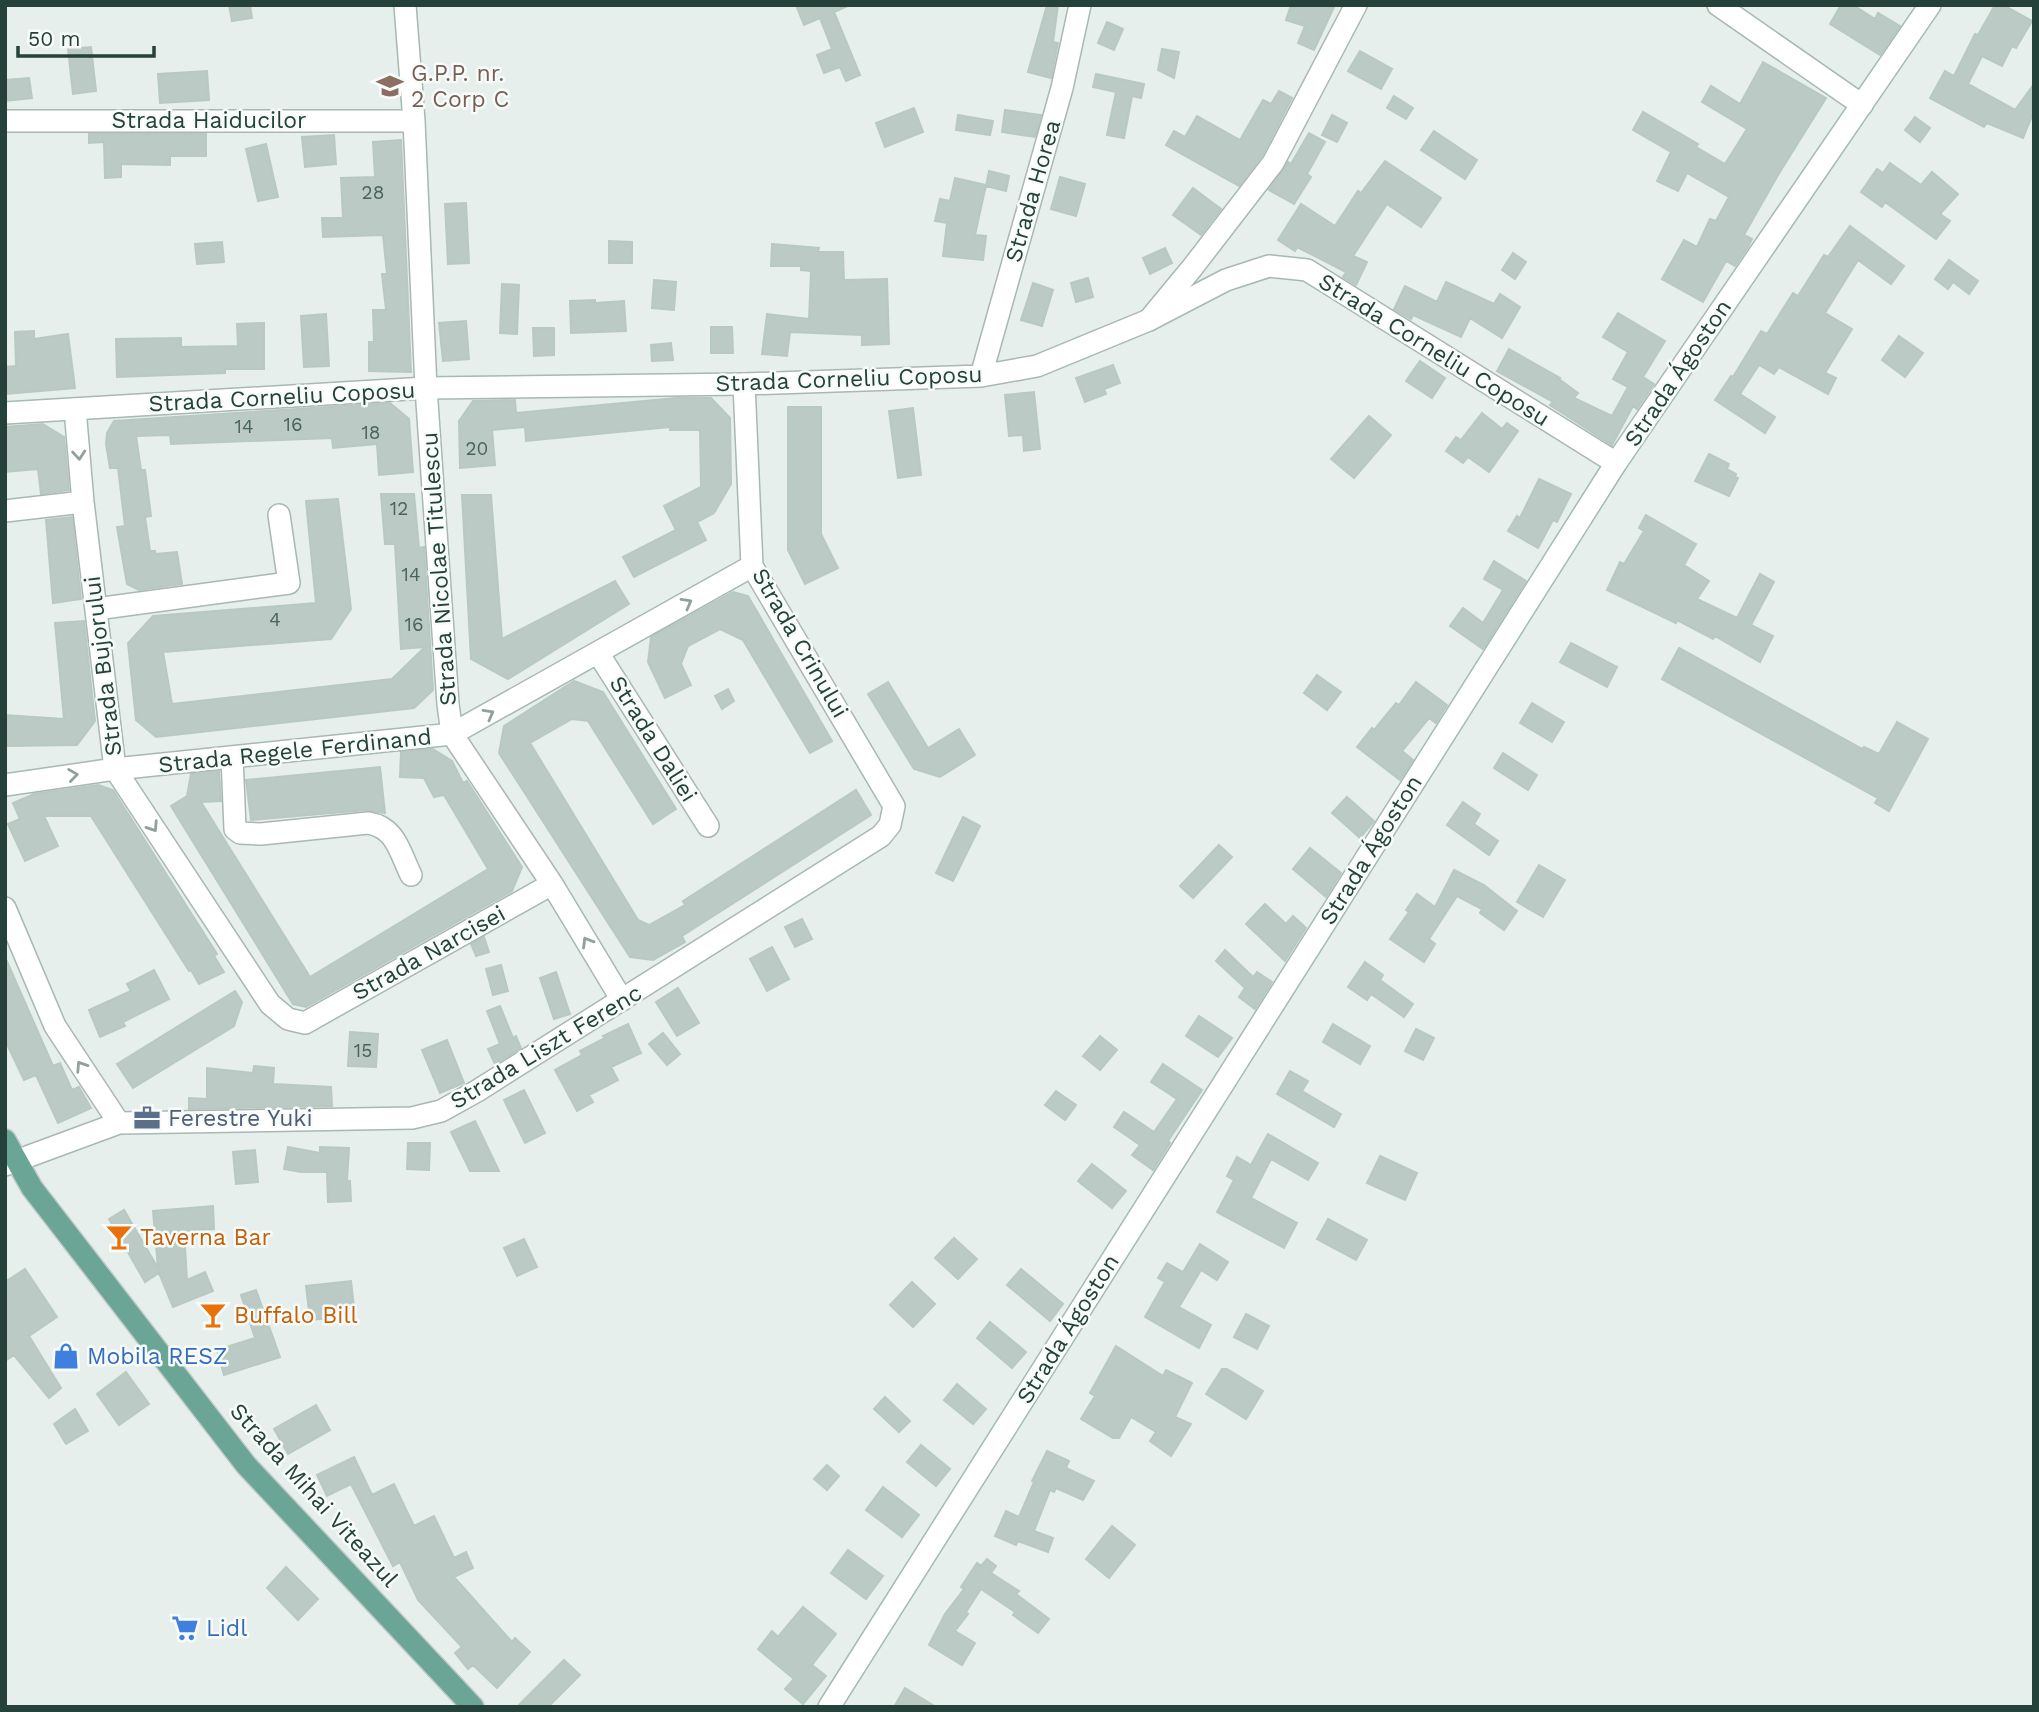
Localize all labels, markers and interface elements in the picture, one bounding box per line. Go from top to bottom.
scale bar [18,14,154,58]
text: 50 m [28,26,80,51]
place label: G.P.P. nr. 2 Corp C [411,60,509,113]
school or university icon: G.P.P. nr. 2 Corp C [375,71,405,101]
street label: Strada Haiducilor [112,107,306,134]
street label: Strada Horea [1000,117,1066,265]
house number: 28 [362,181,384,204]
street label: Strada Corneliu Coposu [1314,268,1554,432]
street label: Strada Ágoston [1619,294,1737,452]
street label: Strada Corneliu Coposu [715,361,983,397]
street label: Strada Corneliu Coposu [148,377,416,417]
house number: 16 [284,413,302,436]
house number: 14 [234,415,254,438]
house number: 18 [361,421,381,444]
street label: Strada Nicolae Titulescu [416,431,462,707]
house number: 20 [466,437,488,460]
one-way arrow [71,450,86,461]
house number: 12 [390,497,408,520]
house number: 14 [401,563,421,586]
street label: Strada Crinului [746,563,854,723]
street label: Strada Bujorului [79,574,127,758]
one-way arrow [680,598,693,611]
house number: 4 [269,608,281,631]
house number: 16 [405,613,423,636]
street label: Strada Daliei [604,671,702,807]
one-way arrow [481,709,494,722]
street label: Strada Regele Ferdinand [157,723,433,779]
one-way arrow [67,768,79,783]
street label: Strada Ágoston [1314,770,1428,930]
one-way arrow [145,819,158,832]
street label: Strada Narcisei [348,900,510,1006]
one-way arrow [582,937,595,950]
street label: Strada Liszt Ferenc [445,979,647,1115]
house number: 15 [354,1039,372,1062]
one-way arrow [77,1061,90,1074]
office icon: Ferestre Yuki [132,1103,162,1133]
place label: Ferestre Yuki [168,1105,313,1132]
bar icon: Taverna Bar [104,1222,134,1252]
place label: Taverna Bar [140,1224,271,1251]
street label: Strada Ágoston [1011,1249,1125,1409]
bar icon: Buffalo Bill [198,1300,228,1330]
place label: Buffalo Bill [234,1302,358,1329]
shop icon: Mobila RESZ [51,1341,81,1371]
place label: Mobila RESZ [87,1343,227,1370]
street label: Strada Mihai Viteazul [224,1398,404,1592]
supermarket icon: Lidl [170,1613,200,1643]
place label: Lidl [206,1615,247,1642]

